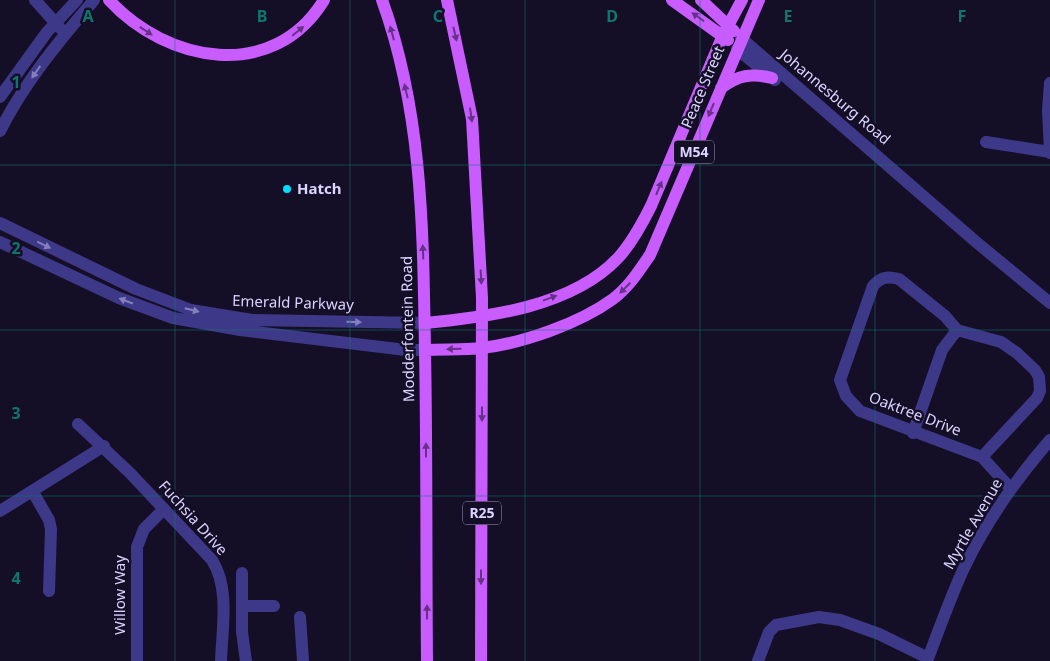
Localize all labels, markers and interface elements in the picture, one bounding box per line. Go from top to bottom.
text: A [82,5,94,27]
text: B [257,5,267,27]
text: C [433,5,443,27]
text: D [606,5,618,27]
text: E [784,5,793,27]
text: F [958,5,966,27]
one-way arrow [691,12,705,22]
one-way arrow [291,25,304,36]
one-way arrow [387,25,395,40]
one-way arrow [451,26,459,41]
one-way arrow [139,27,152,36]
street label: Peace Street [676,42,729,131]
street label: Johannesburg Road [775,43,895,148]
one-way arrow [31,65,41,79]
text: 1 [11,71,21,93]
one-way arrow [402,84,410,99]
one-way arrow [707,103,715,117]
one-way arrow [467,108,475,124]
road number: M54 [674,140,714,163]
place label: Hatch [297,178,341,198]
one-way arrow [655,180,663,195]
marker: Hatch [281,183,293,195]
text: 2 [11,237,21,259]
one-way arrow [36,241,51,249]
one-way arrow [418,244,426,260]
street label: Modderfontein Road [396,256,418,402]
one-way arrow [477,270,485,286]
one-way arrow [619,282,631,294]
street label: Emerald Parkway [232,290,355,314]
one-way arrow [543,294,558,302]
one-way arrow [118,297,133,305]
one-way arrow [185,306,200,314]
one-way arrow [346,318,362,326]
one-way arrow [446,345,462,353]
street label: Oaktree Drive [866,386,964,440]
text: 3 [11,402,21,424]
one-way arrow [478,407,486,423]
one-way arrow [422,442,430,458]
street label: Myrtle Avenue [938,474,1006,573]
street label: Fuchsia Drive [155,476,233,559]
road number: R25 [463,502,501,524]
street label: Willow Way [109,555,129,635]
text: 4 [11,567,21,589]
one-way arrow [477,569,485,585]
one-way arrow [423,604,431,620]

